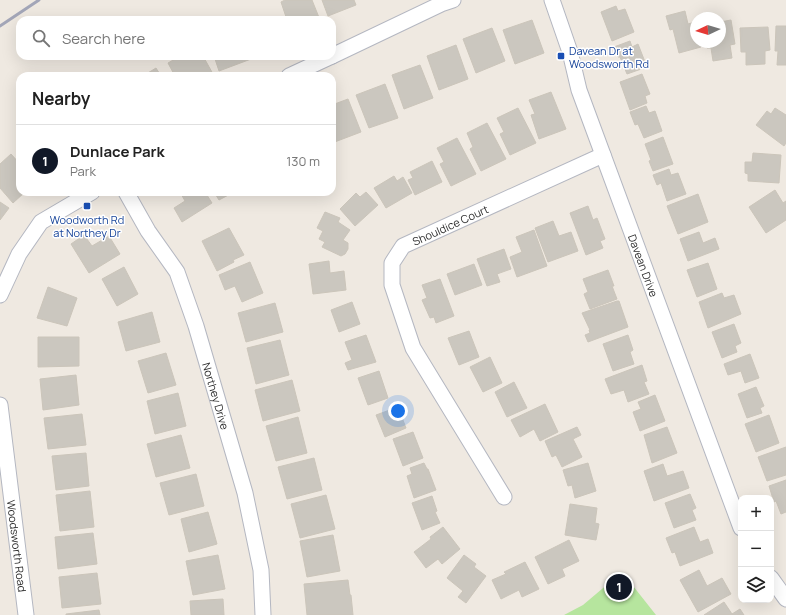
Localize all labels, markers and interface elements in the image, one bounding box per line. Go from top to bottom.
north arrow [690,12,726,48]
search box [16,16,336,60]
icon: search [30,27,52,49]
text: Search here [62,28,145,49]
place label: Davean Dr at Woodsworth Rd [569,43,649,71]
marker: Davean Dr at Woodsworth Rd [556,51,566,61]
text: Nearby [32,87,90,110]
text: Dunlace Park [70,141,165,162]
text: 1 [42,152,48,170]
text: 130 m [286,152,320,170]
text: Park [70,162,96,180]
marker: Woodworth Rd at Northey Dr [82,201,92,211]
street label: Shouldice Court [410,201,491,248]
place label: Woodworth Rd at Northey Dr [50,212,124,240]
street label: Davean Drive [625,232,662,299]
street label: Northey Drive [200,361,234,432]
your location [388,401,408,421]
map controls [738,495,774,603]
button: + [738,495,774,531]
street label: Woodsworth Road [4,499,31,593]
button: − [738,531,774,567]
button: layers [738,567,774,603]
pin: 1 [606,572,632,602]

